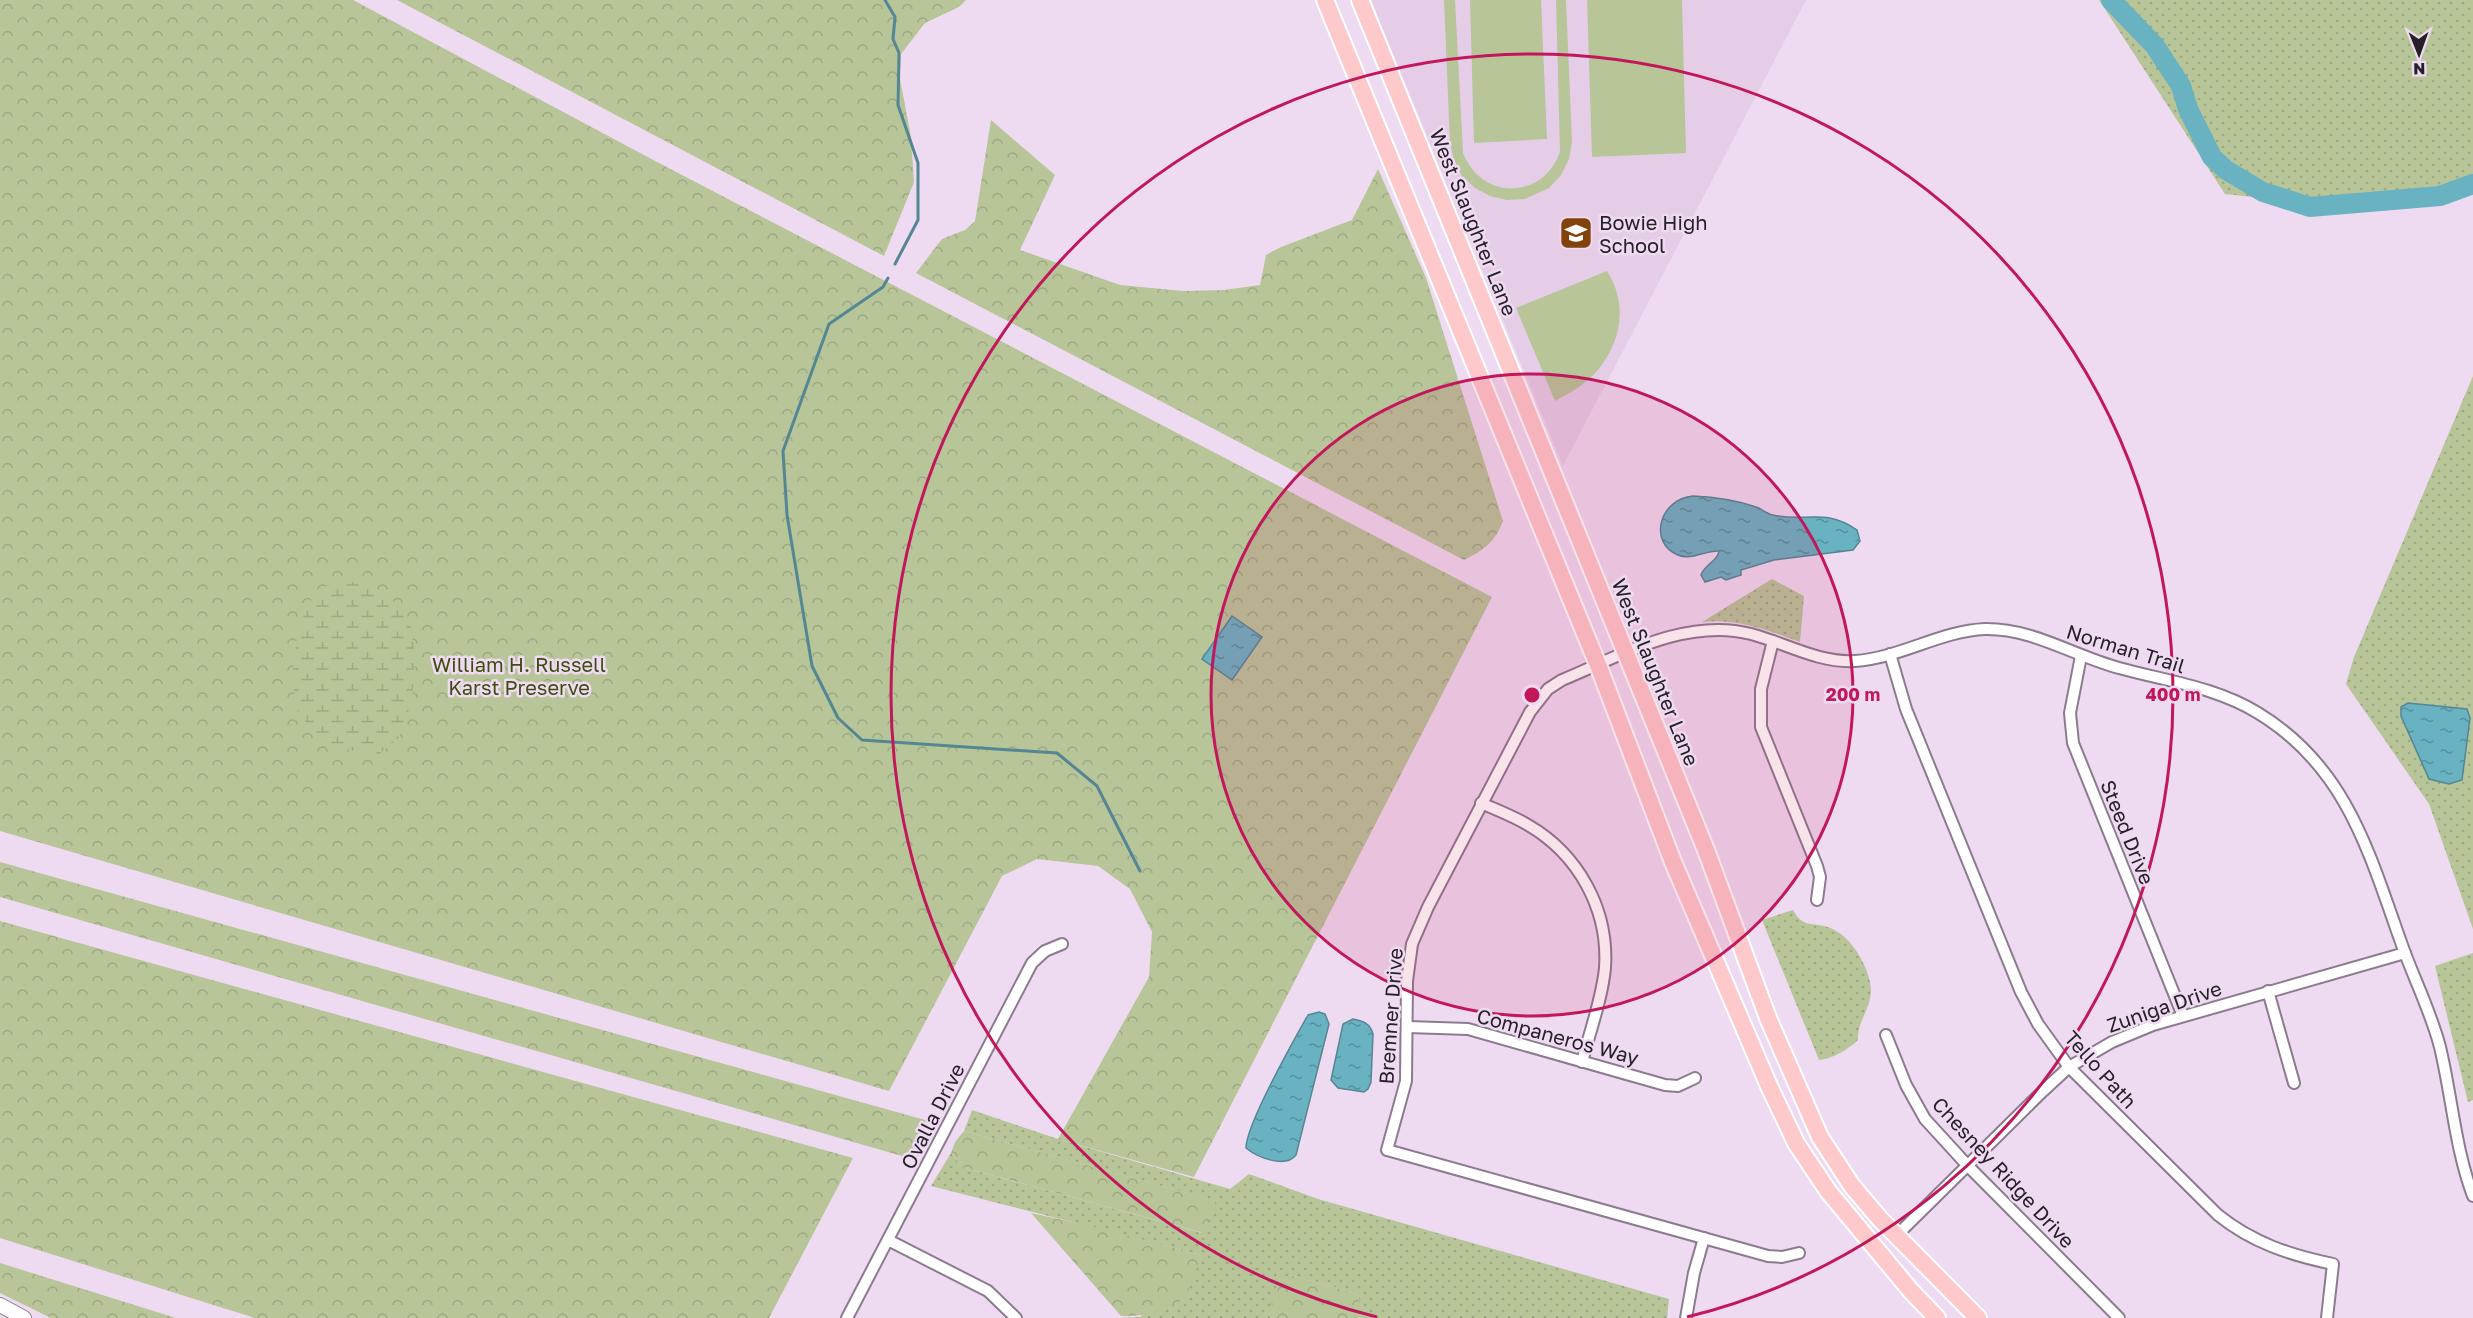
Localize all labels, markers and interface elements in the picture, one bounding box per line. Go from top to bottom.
north arrow [2389,24,2449,84]
text: N [2413,59,2426,79]
street label: West Slaughter Lane [1425,125,1523,319]
place label: Bowie High School [1599,210,1708,257]
school or university icon: Bowie High School [1558,215,1594,251]
street label: West Slaughter Lane [1607,575,1705,769]
street label: Norman Trail [2064,619,2188,677]
park label: William H. Russell Karst Preserve [432,652,606,699]
text: 200 m [1826,683,1880,705]
text: 400 m [2146,683,2200,705]
centre of rings [1522,685,1542,705]
street label: Steed Drive [2096,776,2160,888]
street label: Bremner Drive [1373,947,1407,1085]
street label: Zuniga Drive [2104,975,2224,1037]
street label: Companeros Way [1474,1003,1642,1069]
street label: Tello Path [2060,1025,2142,1113]
street label: Ovalla Drive [895,1059,969,1173]
street label: Chesney Ridge Drive [1928,1092,2080,1252]

